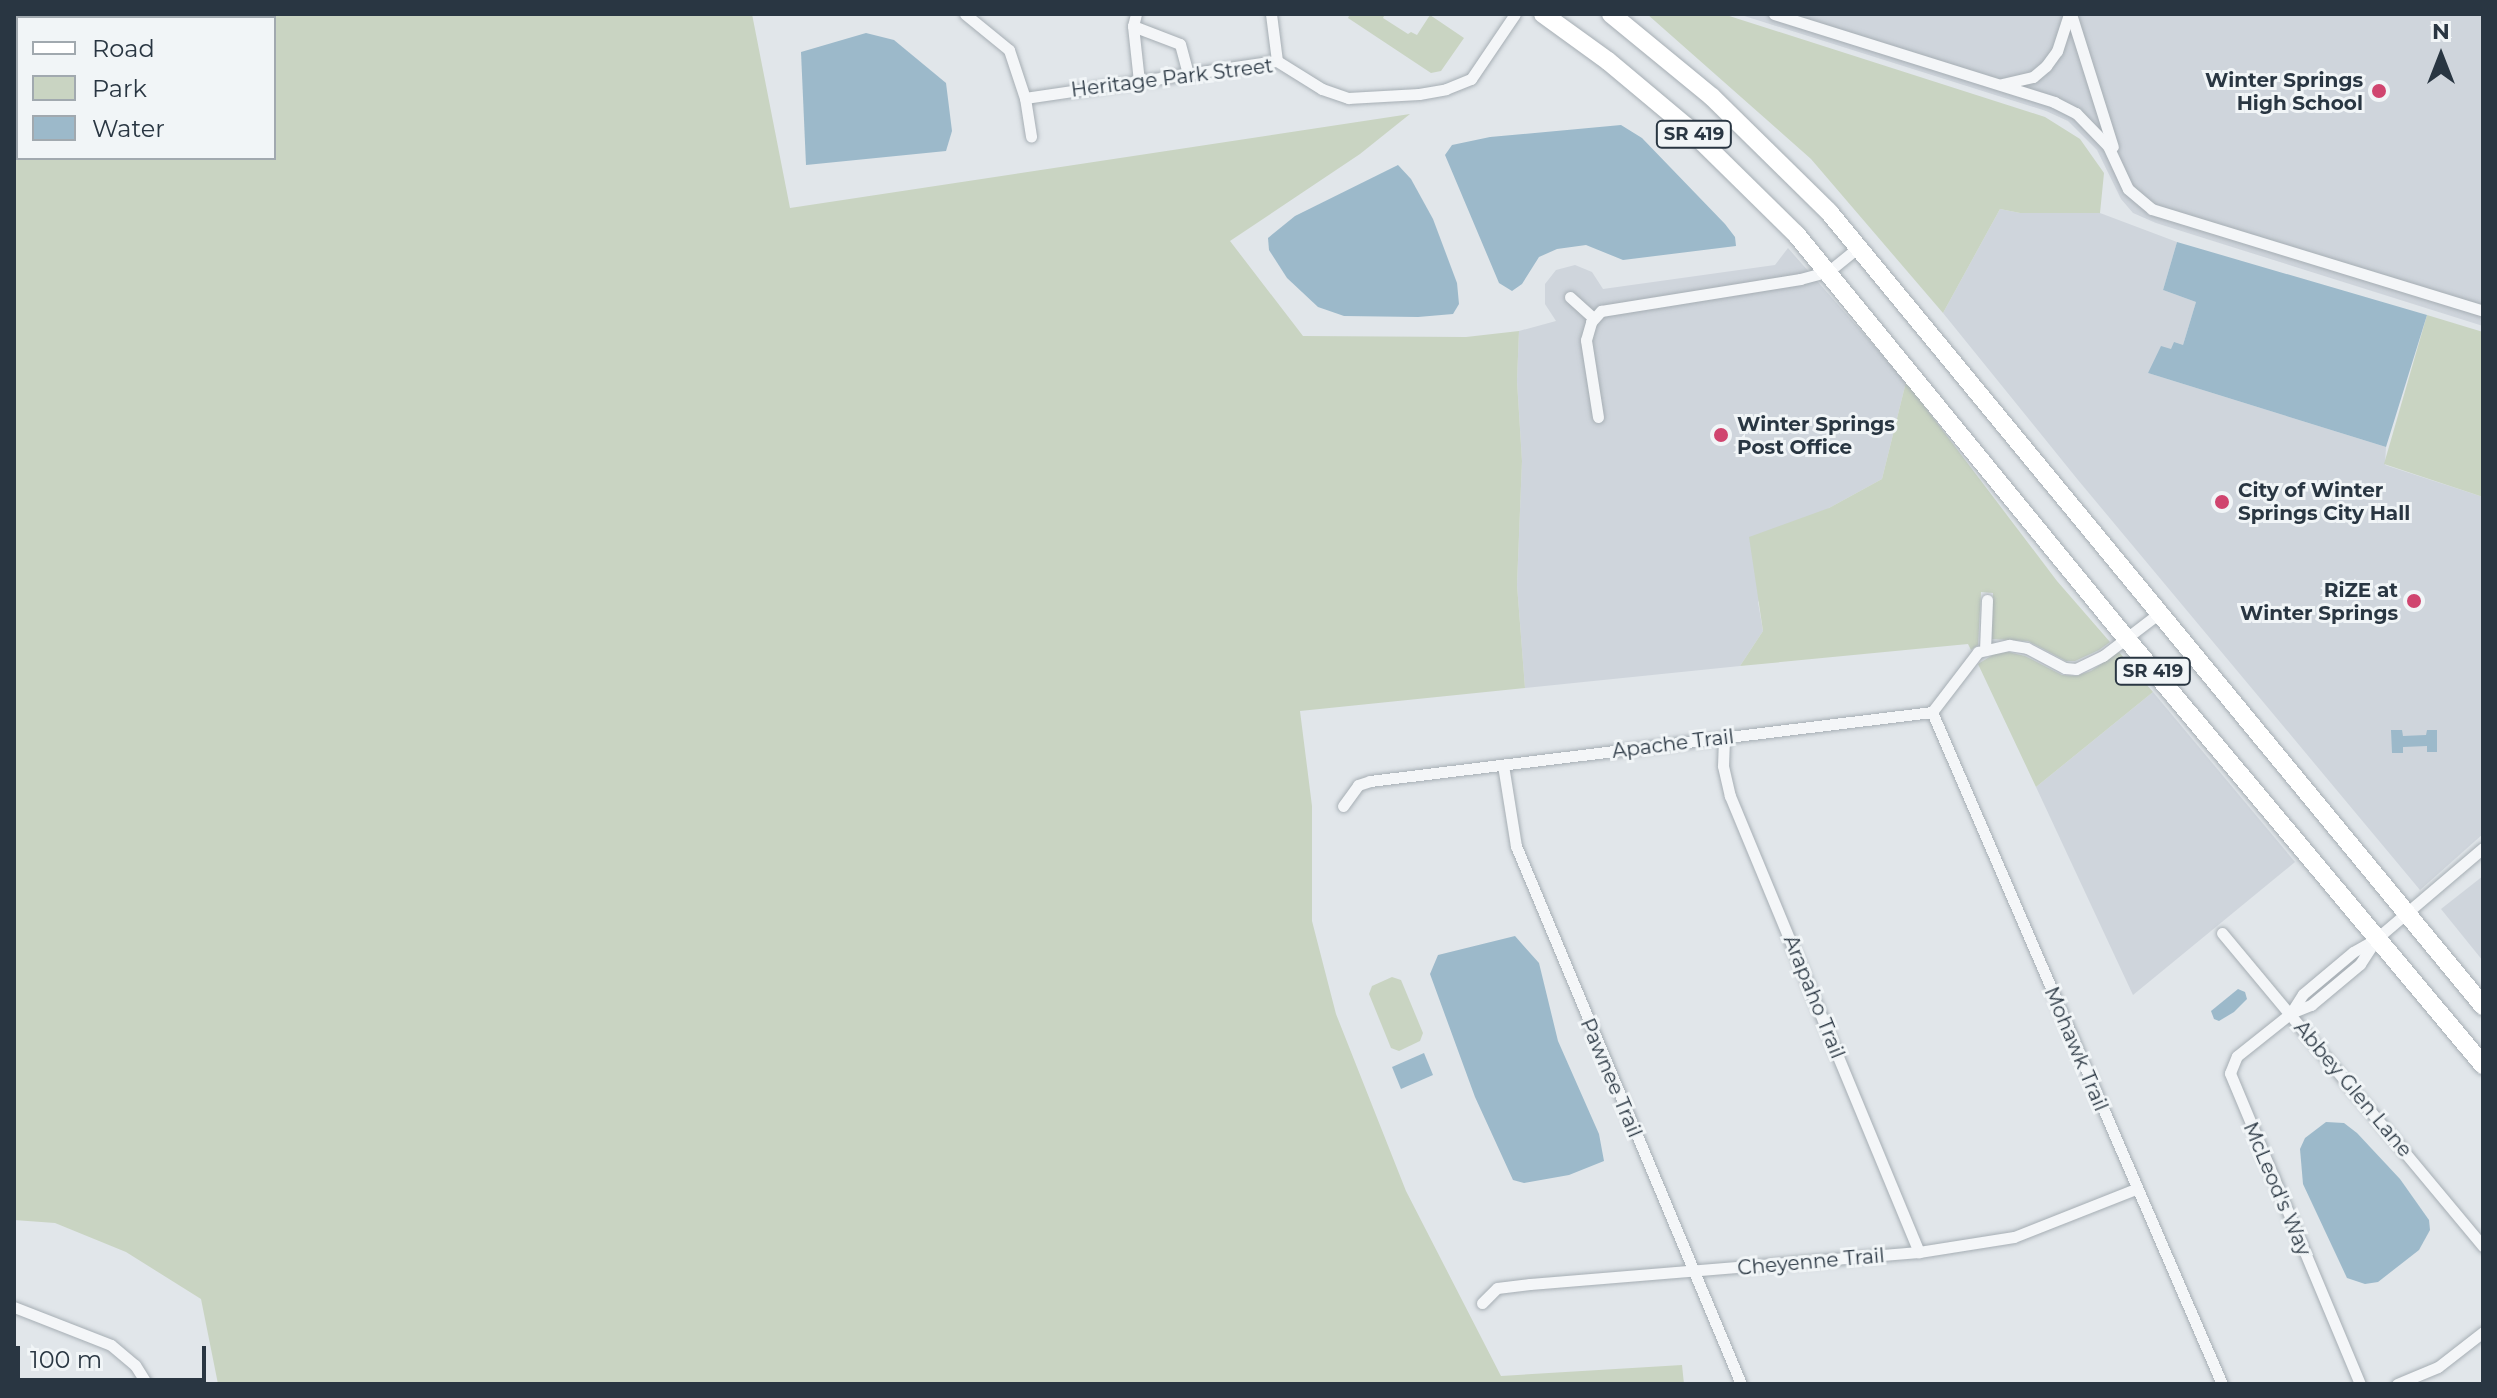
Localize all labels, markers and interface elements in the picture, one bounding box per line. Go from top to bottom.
legend [16,16,276,160]
north arrow [2401,16,2481,96]
text: N [2432,18,2450,45]
text: Road [92,34,155,63]
street label: Heritage Park Street [1070,54,1274,102]
place label: Winter Springs High School [2205,68,2363,115]
text: Park [92,74,147,103]
marker: Winter Springs High School [2370,82,2388,100]
text: Water [92,114,165,143]
road number: SR 419 [1654,120,1734,148]
place label: Winter Springs Post Office [1737,412,1895,459]
marker: Winter Springs Post Office [1712,426,1730,444]
place label: City of Winter Springs City Hall [2238,478,2410,525]
marker: City of Winter Springs City Hall [2213,493,2231,511]
place label: RiZE at Winter Springs [2240,578,2398,625]
marker: RiZE at Winter Springs [2405,592,2423,610]
road number: SR 419 [2113,657,2193,685]
street label: Apache Trail [1611,725,1735,763]
street label: Arapaho Trail [1778,932,1850,1062]
street label: Mohawk Trail [2039,983,2113,1115]
street label: Pawnee Trail [1575,1015,1647,1141]
street label: Abbey Glen Lane [2289,1016,2417,1162]
street label: McLeod's Way [2238,1119,2316,1259]
street label: Cheyenne Trail [1736,1244,1886,1280]
scale bar [20,1330,210,1380]
text: 100 m [30,1345,102,1374]

